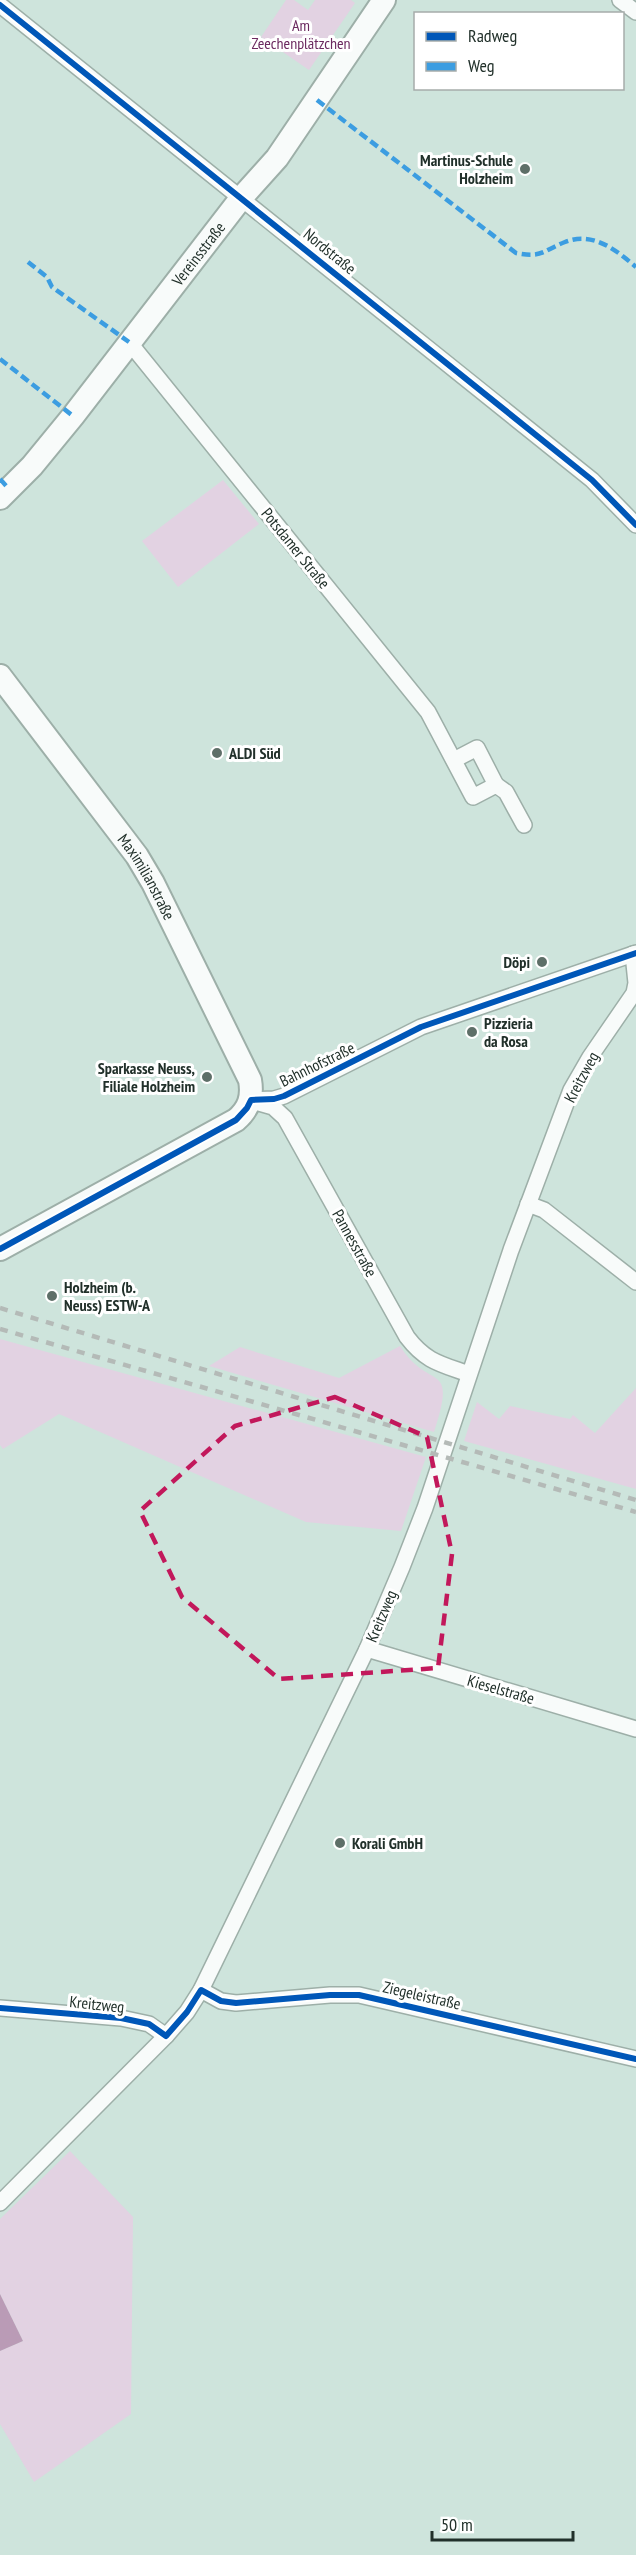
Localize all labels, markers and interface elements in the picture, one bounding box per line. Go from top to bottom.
legend [414,12,624,90]
park label: Am Zeechenplätzchen [251,15,351,53]
text: Radweg [468,24,517,47]
text: Weg [468,54,495,77]
place label: Martinus-Schule Holzheim [420,150,513,188]
marker: Martinus-Schule Holzheim [518,162,532,176]
street label: Vereinsstraße [167,218,229,290]
street label: Nordstraße [300,224,360,278]
street label: Potsdamer Straße [257,504,335,592]
place label: ALDI Süd [228,743,281,763]
marker: ALDI Süd [210,746,224,760]
street label: Maximilianstraße [114,830,179,923]
place label: Döpi [504,952,530,972]
marker: Döpi [535,955,549,969]
place label: Pizzieria da Rosa [484,1013,533,1051]
marker: Pizzieria da Rosa [465,1025,479,1039]
street label: Bahnhofstraße [276,1037,358,1091]
street label: Kreitzweg [559,1048,603,1106]
place label: Sparkasse Neuss, Filiale Holzheim [98,1058,195,1096]
marker: Sparkasse Neuss, Filiale Holzheim [200,1070,214,1084]
street label: Pannesstraße [328,1206,382,1280]
place label: Holzheim (b. Neuss) ESTW-A [64,1277,151,1315]
marker: Holzheim (b. Neuss) ESTW-A [45,1289,59,1303]
street label: Kreitzweg [361,1587,401,1645]
street label: Kieselstraße [465,1670,537,1708]
place label: Korali GmbH [352,1833,423,1853]
marker: Korali GmbH [333,1836,347,1850]
street label: Ziegeleistraße [381,1976,463,2014]
street label: Kreitzweg [69,1991,125,2017]
scale bar [432,2504,573,2542]
text: 50 m [441,2513,473,2536]

